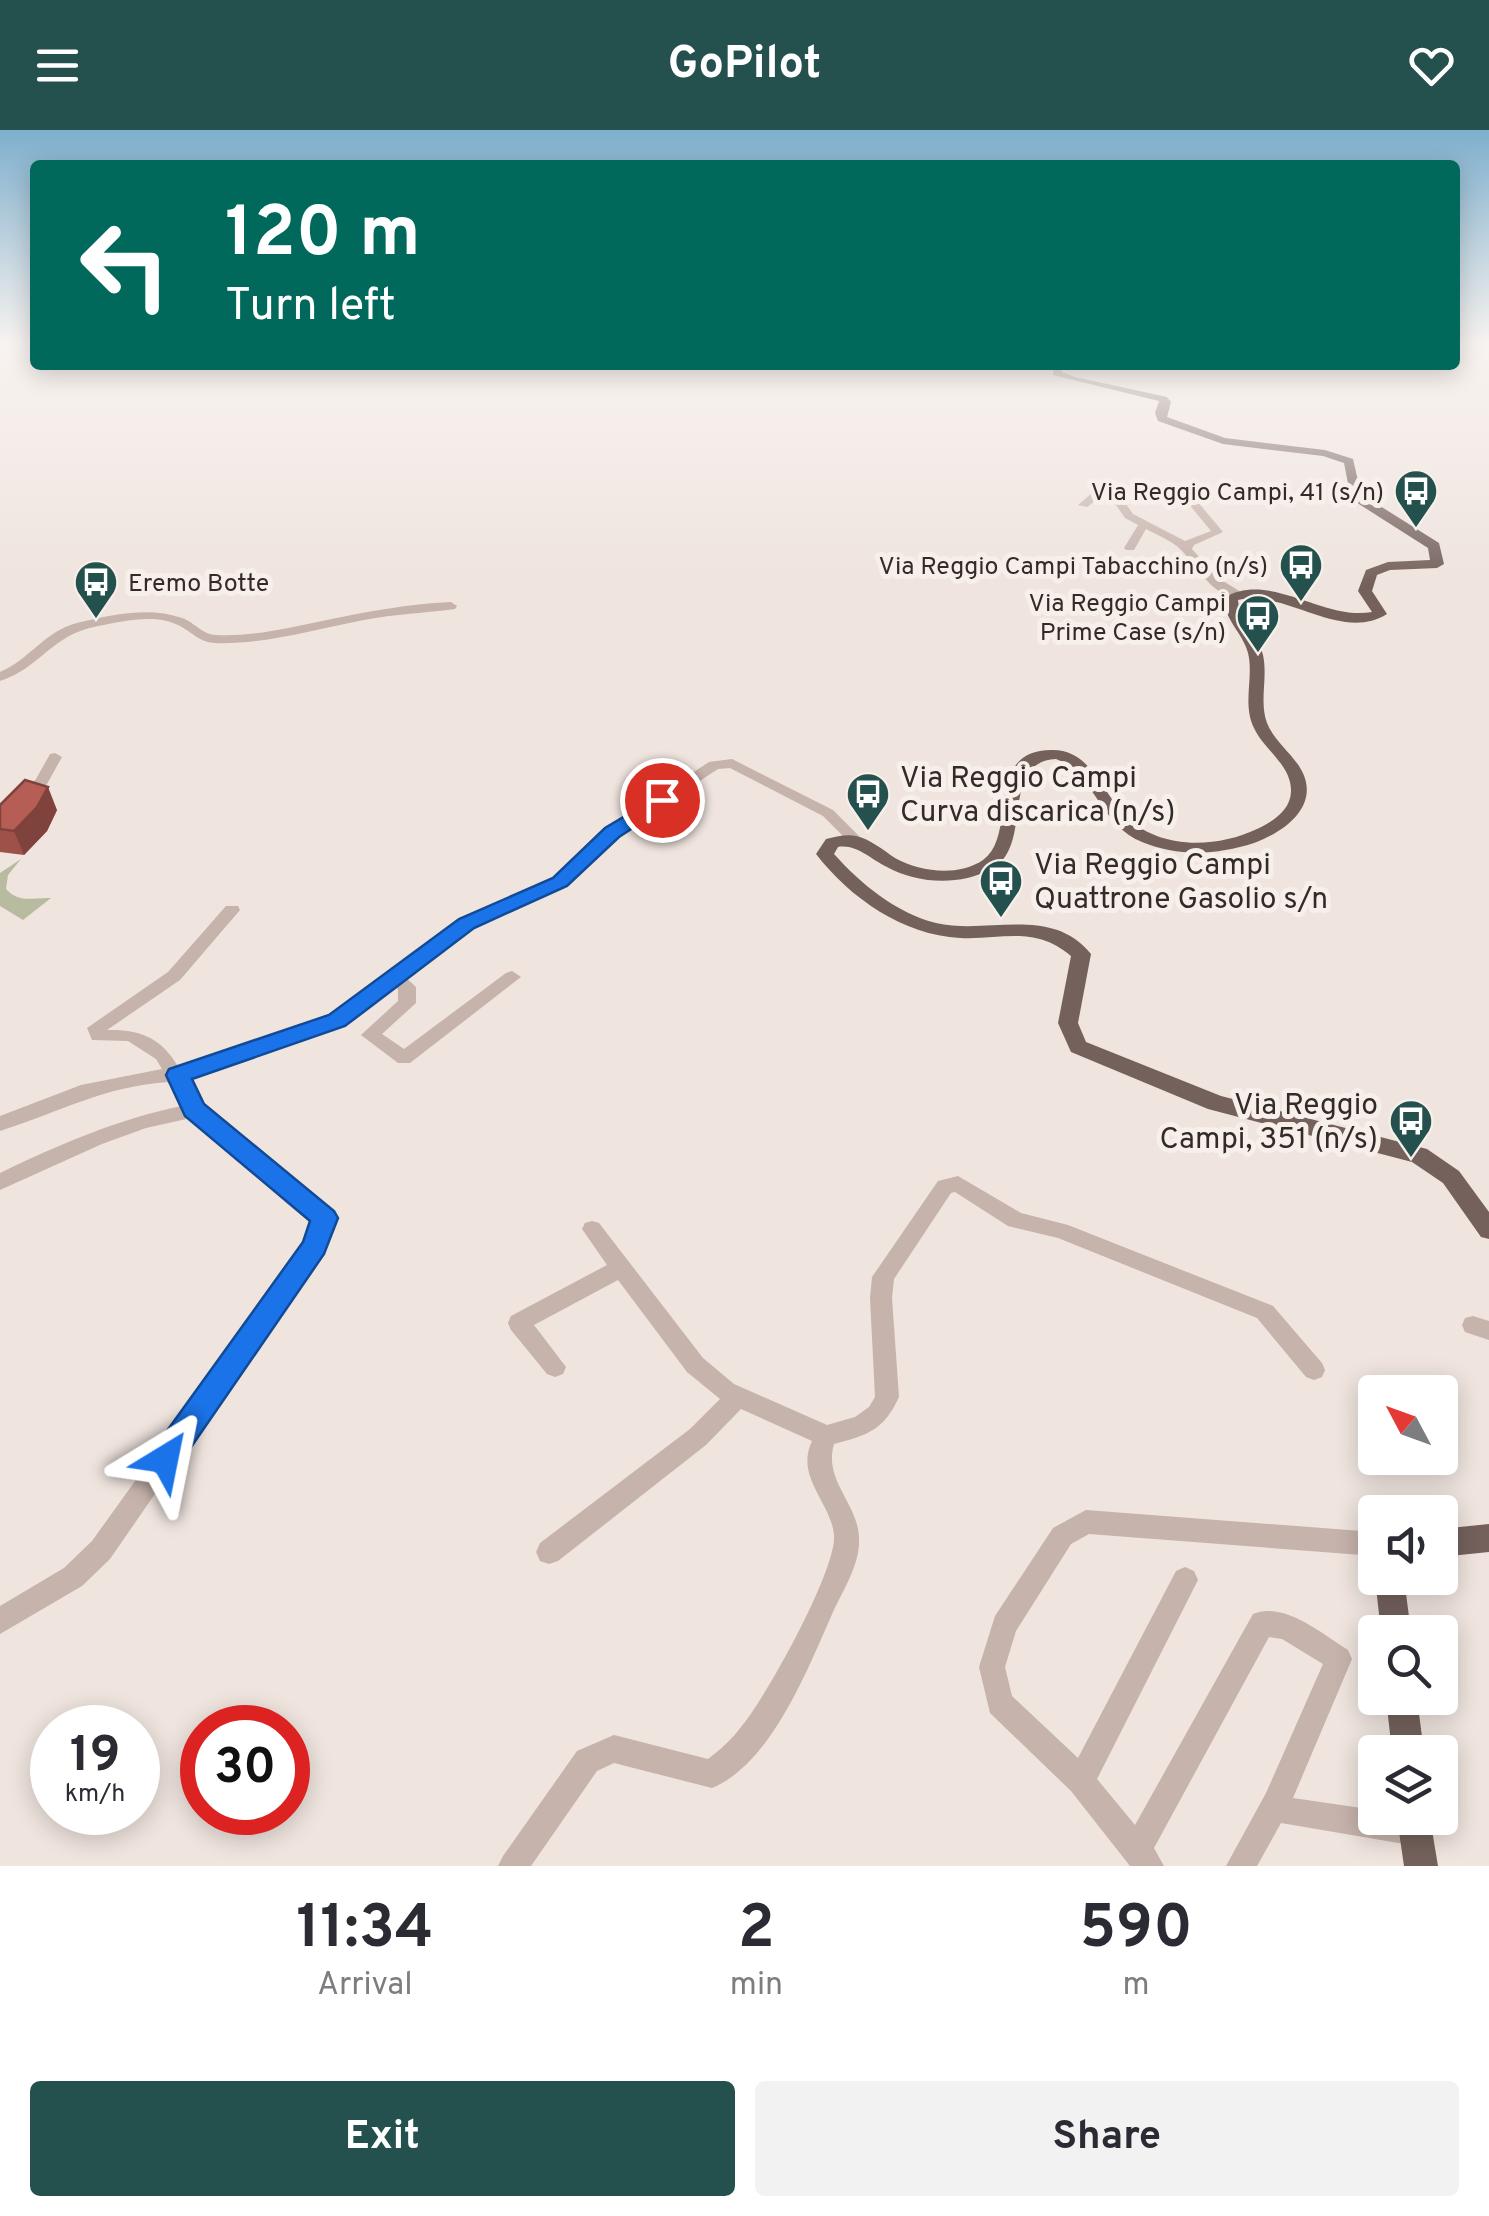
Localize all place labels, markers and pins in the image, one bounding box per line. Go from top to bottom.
bus stop icon: Via Reggio Campi, 41 (s/n) [1393,468,1439,529]
place label: Via Reggio Campi, 41 (s/n) [1091,478,1384,510]
bus stop icon: Via Reggio Campi Tabacchino (n/s) [1278,542,1324,603]
place label: Via Reggio Campi Tabacchino (n/s) [879,552,1268,584]
bus stop icon: Eremo Botte [73,559,119,620]
place label: Eremo Botte [128,569,269,601]
place label: Via Reggio Campi Prime Case (s/n) [1029,589,1226,650]
bus stop icon: Via Reggio Campi Prime Case (s/n) [1235,593,1281,654]
pin [620,758,705,843]
place label: Via Reggio Campi Curva discarica (n/s) [900,761,1176,832]
bus stop icon: Via Reggio Campi Curva discarica (n/s) [845,771,891,832]
place label: Via Reggio Campi Quattrone Gasolio s/n [1034,848,1328,919]
bus stop icon: Via Reggio Campi Quattrone Gasolio s/n [978,858,1024,919]
place label: Via Reggio Campi, 351 (n/s) [1160,1088,1378,1159]
bus stop icon: Via Reggio Campi, 351 (n/s) [1388,1098,1434,1159]

